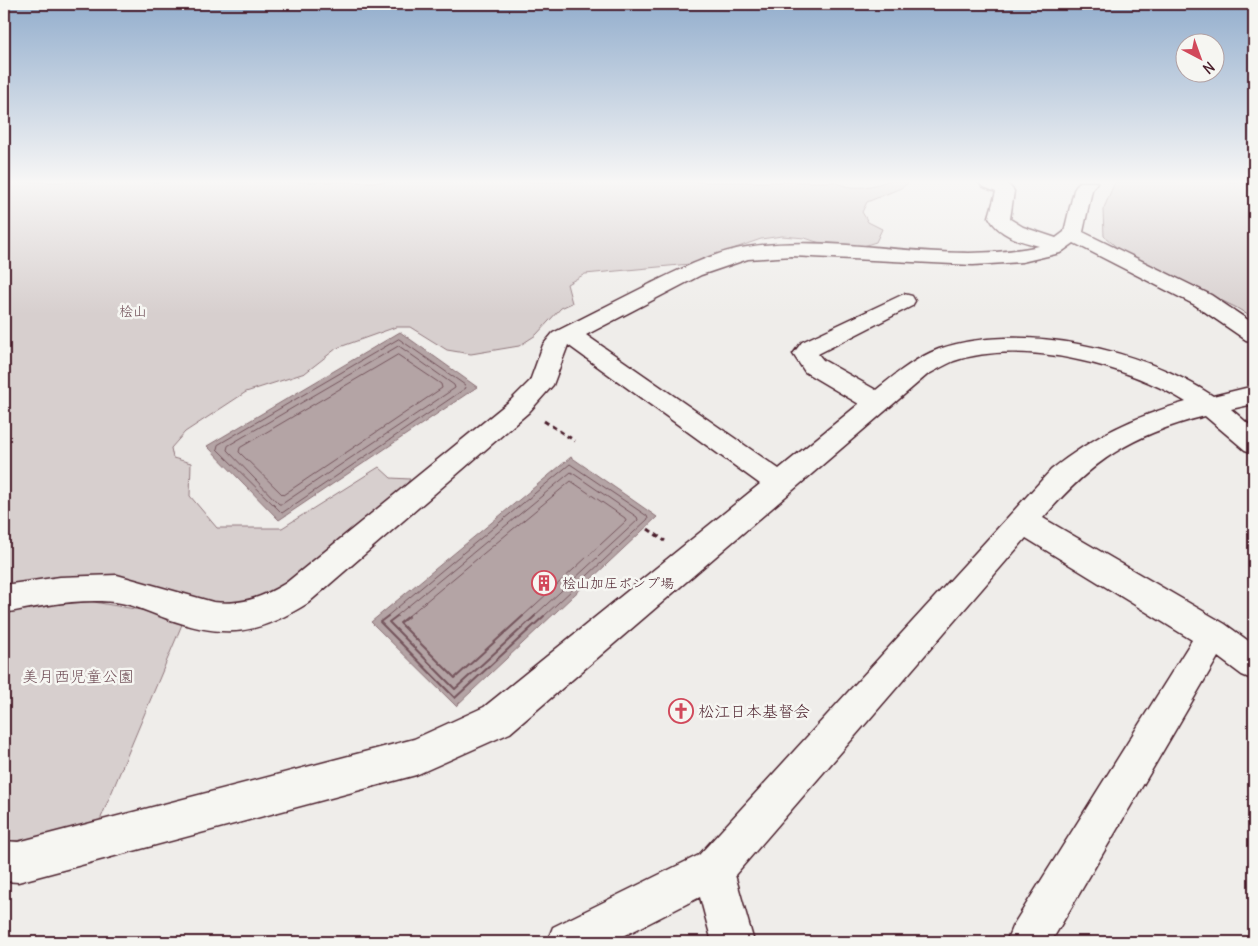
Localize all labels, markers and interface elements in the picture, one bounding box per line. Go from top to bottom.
north arrow [1176,32,1226,82]
text: N [1199,58,1218,78]
park label: 桧山 [119,302,147,320]
building icon: 桧山加圧ポンプ場 [531,570,557,596]
place label: 桧山加圧ポンプ場 [562,574,674,592]
park label: 美月西児童公園 [22,666,134,686]
church icon: 松江日本基督会 [668,698,694,724]
place label: 松江日本基督会 [698,701,810,721]

